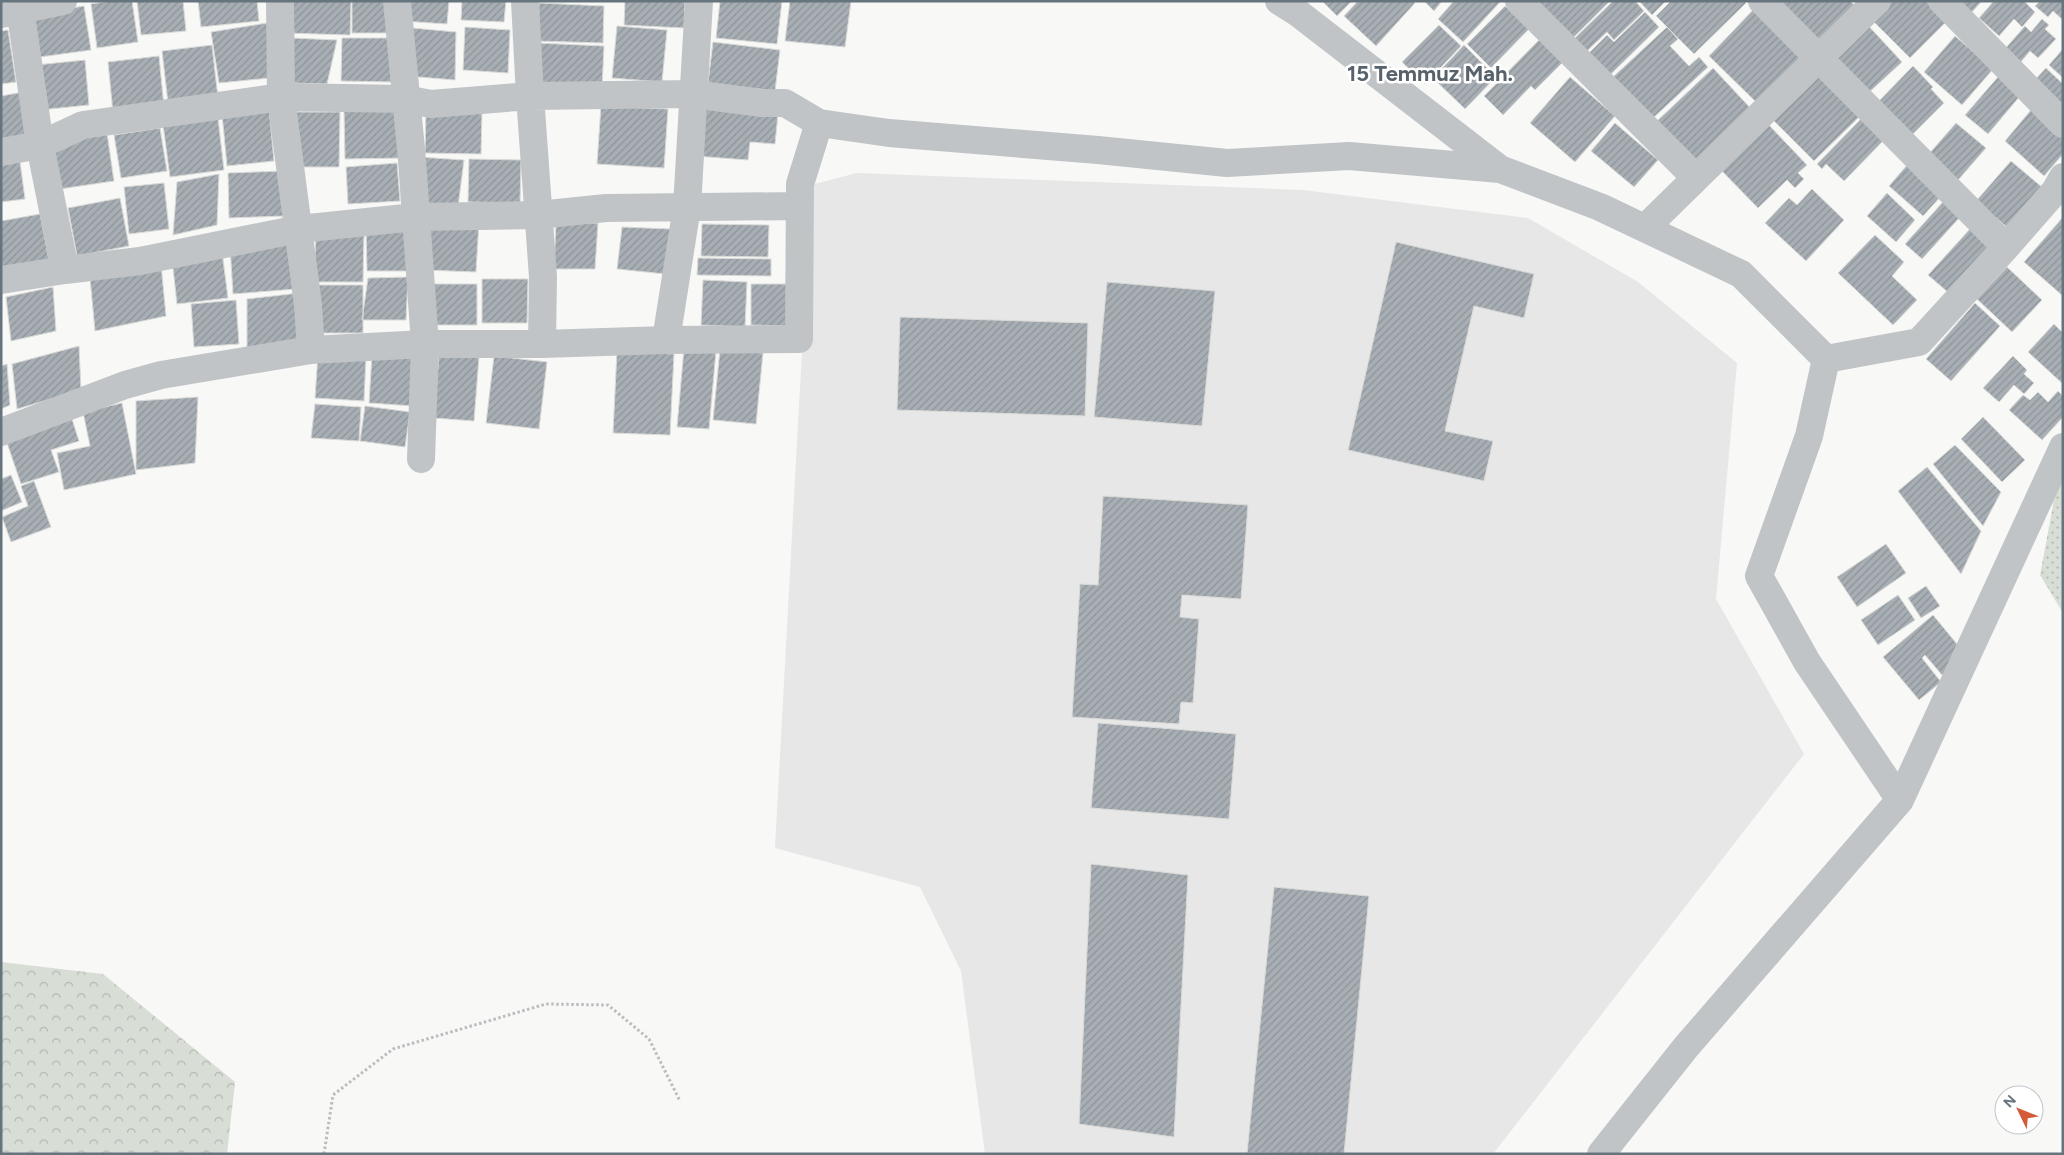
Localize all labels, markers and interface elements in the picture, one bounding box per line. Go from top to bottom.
district label: 15 Temmuz Mah. [1347,60,1513,87]
north arrow [1994,1085,2044,1135]
text: N [2000,1092,2020,1111]

